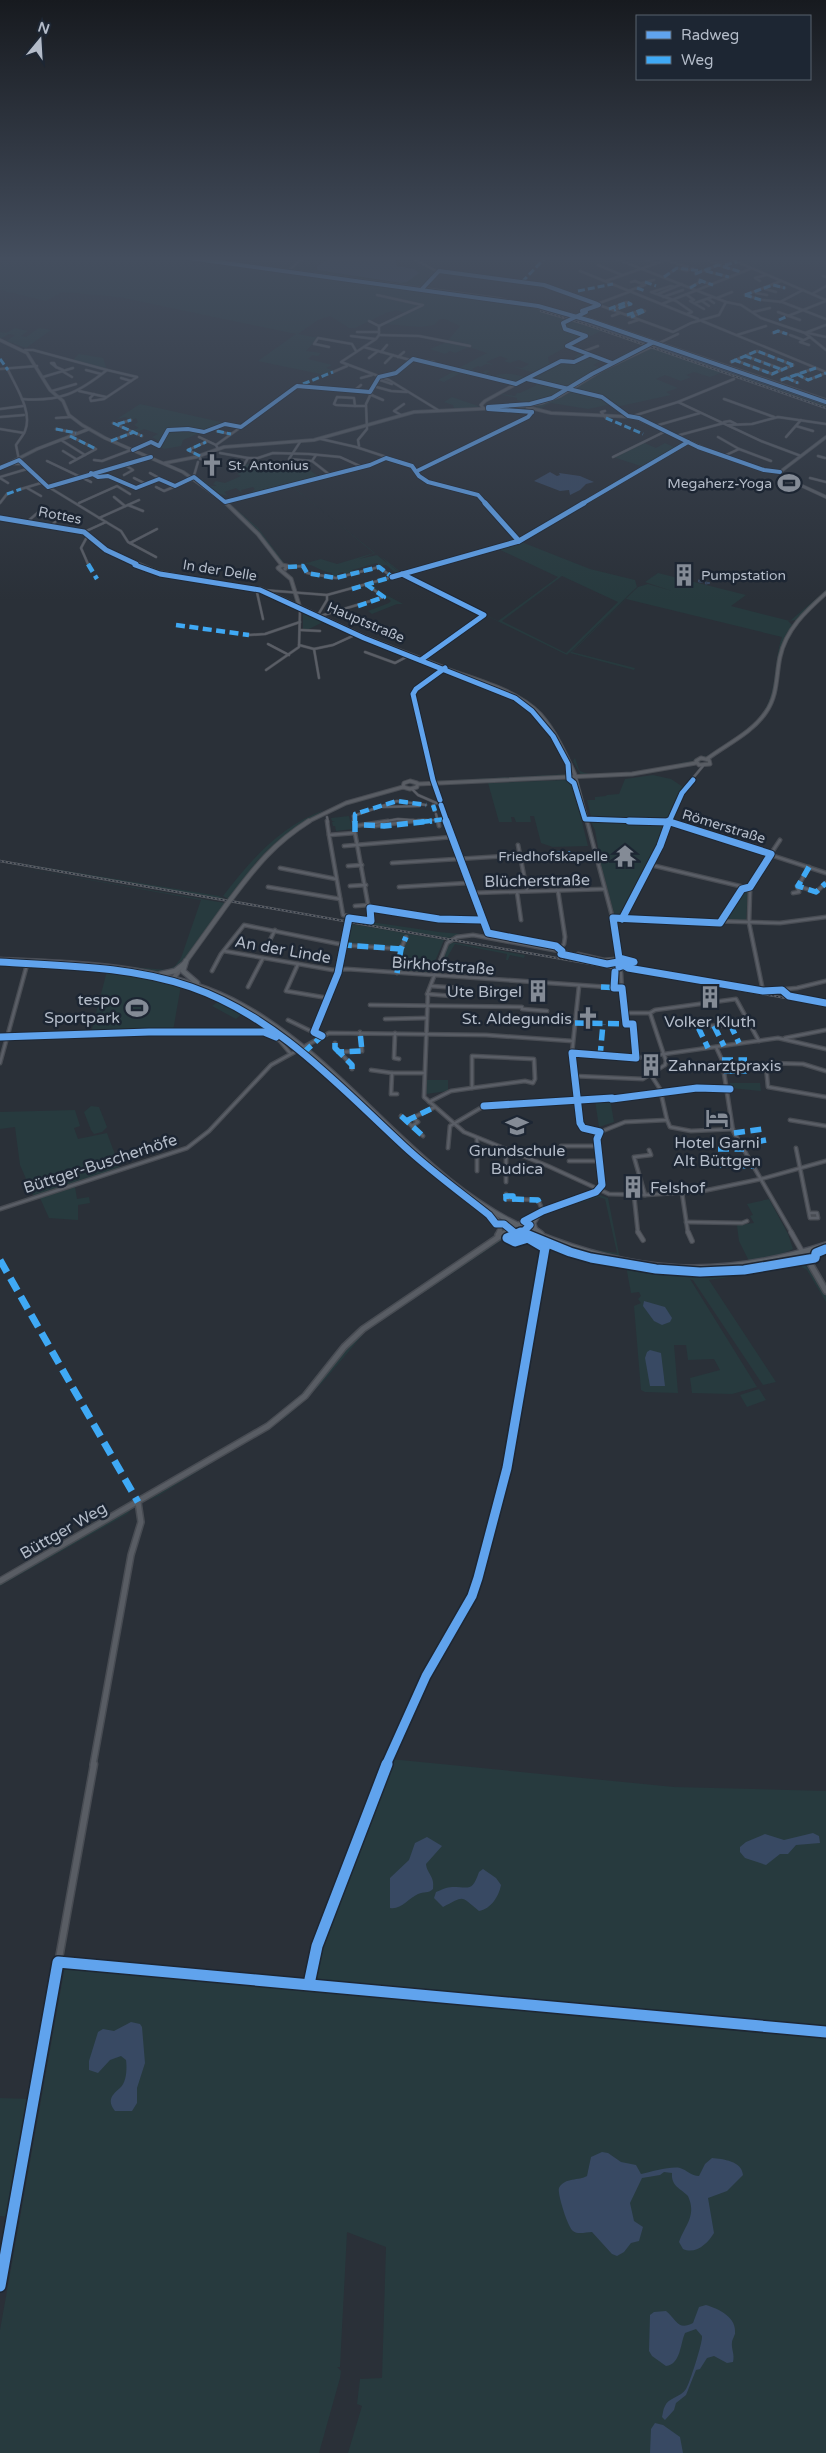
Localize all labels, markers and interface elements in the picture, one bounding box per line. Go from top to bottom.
north arrow [15,15,65,65]
legend [636,15,811,80]
text: N [36,18,52,38]
text: Radweg [681,26,739,44]
text: Weg [681,51,713,69]
church icon: St. Antonius [199,452,225,478]
place label: St. Antonius [228,457,309,474]
sports icon: Megaherz-Yoga [776,470,802,496]
place label: Megaherz-Yoga [667,475,772,492]
street label: Rottes [37,503,83,528]
street label: In der Delle [182,556,258,585]
building icon: Pumpstation [671,562,697,588]
place label: Pumpstation [701,567,786,584]
street label: Hauptstraße [324,598,407,646]
street label: Römerstraße [680,806,768,847]
temple icon: Friedhofskapelle [612,843,638,869]
place label: Friedhofskapelle [498,848,608,865]
street label: Blücherstraße [484,870,590,892]
street label: An der Linde [233,932,332,968]
street label: Birkhofstraße [391,952,495,980]
building icon: Ute Birgel [525,978,551,1004]
place label: Ute Birgel [447,982,522,1002]
building icon: Volker Kluth [697,984,723,1010]
place label: tespo Sportpark [44,990,120,1028]
sports icon: tespo Sportpark [124,995,150,1021]
church icon: St. Aldegundis [575,1005,601,1031]
place label: St. Aldegundis [462,1009,572,1029]
place label: Volker Kluth [664,1012,756,1032]
building icon: Zahnarztpraxis [638,1052,664,1078]
place label: Zahnarztpraxis [668,1056,781,1076]
hotel icon: Hotel Garni Alt Büttgen [704,1105,730,1131]
school or university icon: Grundschule Budica [504,1113,530,1139]
street label: Büttger-Buscherhöfe [21,1130,180,1198]
place label: Hotel Garni Alt Büttgen [673,1133,761,1171]
place label: Grundschule Budica [469,1141,565,1179]
building icon: Felshof [620,1174,646,1200]
place label: Felshof [650,1178,706,1198]
street label: Büttger Weg [17,1498,110,1564]

